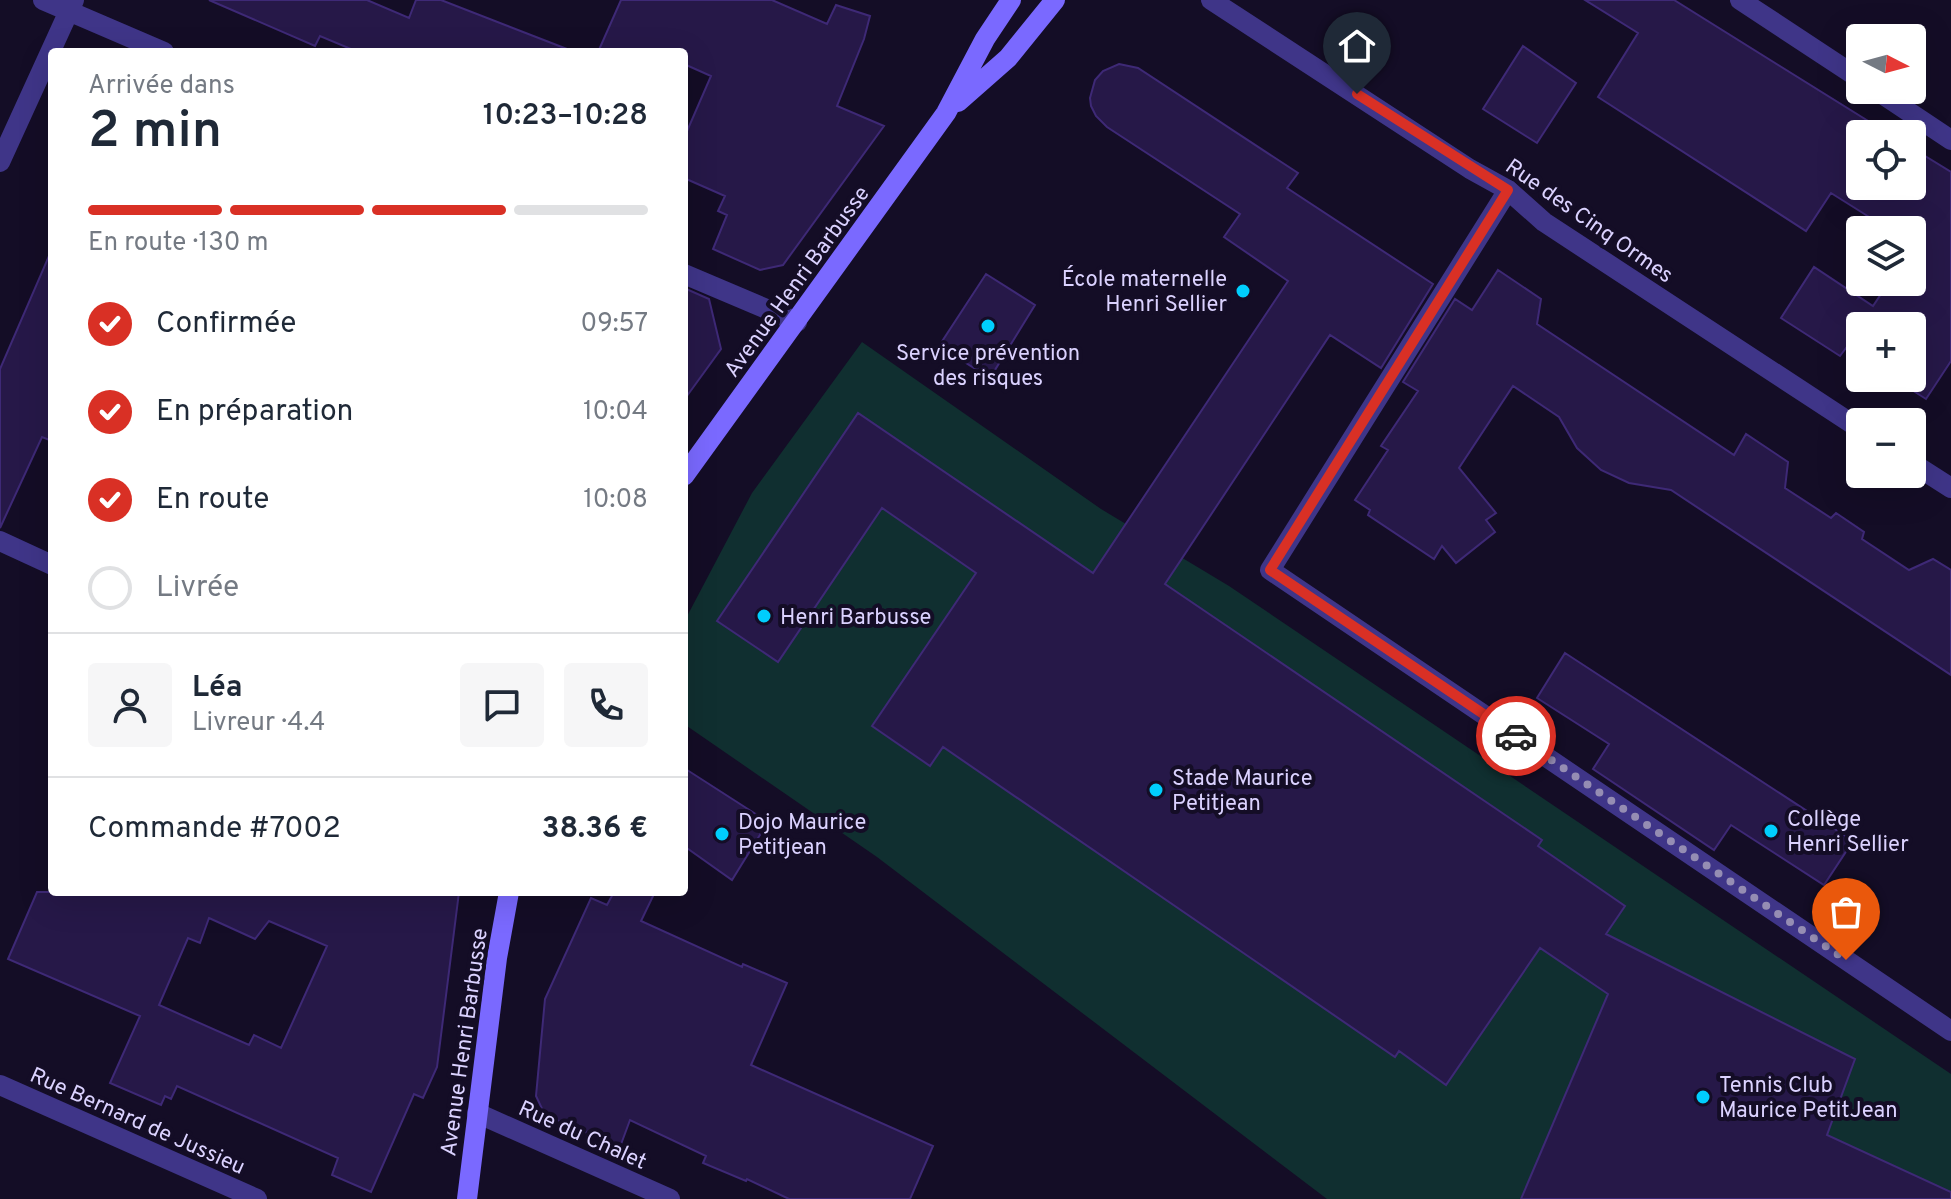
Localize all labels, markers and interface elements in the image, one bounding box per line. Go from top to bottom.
pin [1323,12,1391,94]
icon: home [1335,24,1379,68]
north arrow [1846,24,1926,104]
map controls [1846,24,1926,488]
text: Arrivée dans [88,70,235,103]
text: 10:23–10:28 [483,98,648,135]
text: 2 min [88,100,222,166]
button: locate [1846,120,1926,200]
street label: Rue des Cinq Ormes [1499,154,1678,290]
street label: Avenue Henri Barbusse [719,181,877,383]
button: layers [1846,216,1926,296]
text: En route · 130 m [88,227,269,260]
place label: École maternelle Henri Sellier [1062,265,1227,319]
marker: École maternelle Henri Sellier [1234,282,1252,300]
icon: check [88,302,132,346]
text: Confirmée [156,306,296,343]
text: 09:57 [580,308,648,341]
button: + [1846,312,1926,392]
marker: Service prévention des risques [979,317,997,335]
place label: Service prévention des risques [896,341,1080,393]
icon: check [88,390,132,434]
text: En préparation [156,394,353,431]
text: 10:04 [583,396,648,429]
button: − [1846,408,1926,488]
icon: check [88,478,132,522]
text: En route [156,482,270,519]
text: 10:08 [583,484,648,517]
text: Livrée [156,570,239,607]
place label: Henri Barbusse [780,605,931,632]
marker: Henri Barbusse [755,607,773,625]
button: person [88,663,172,747]
button: chat [460,663,544,747]
button: phone [564,663,648,747]
text: Léa [192,670,242,707]
courier [1476,696,1556,776]
text: Livreur · 4.4 [192,707,325,740]
icon: car [1494,714,1538,758]
place label: Stade Maurice Petitjean [1172,766,1313,818]
marker: Stade Maurice Petitjean [1147,781,1165,799]
place label: Collège Henri Sellier [1787,807,1909,859]
place label: Dojo Maurice Petitjean [738,810,866,862]
text: Commande #7002 [88,811,341,848]
text: 38.36 € [542,811,648,848]
marker: Collège Henri Sellier [1762,822,1780,840]
marker: Dojo Maurice Petitjean [713,825,731,843]
pin [1812,878,1880,960]
icon: bag [1824,890,1868,934]
street label: Avenue Henri Barbusse [436,927,495,1158]
street label: Rue Bernard de Jussieu [25,1063,249,1182]
place label: Tennis Club Maurice PetitJean [1719,1073,1898,1125]
marker: Tennis Club Maurice PetitJean [1694,1088,1712,1106]
street label: Rue du Chalet [514,1096,650,1177]

